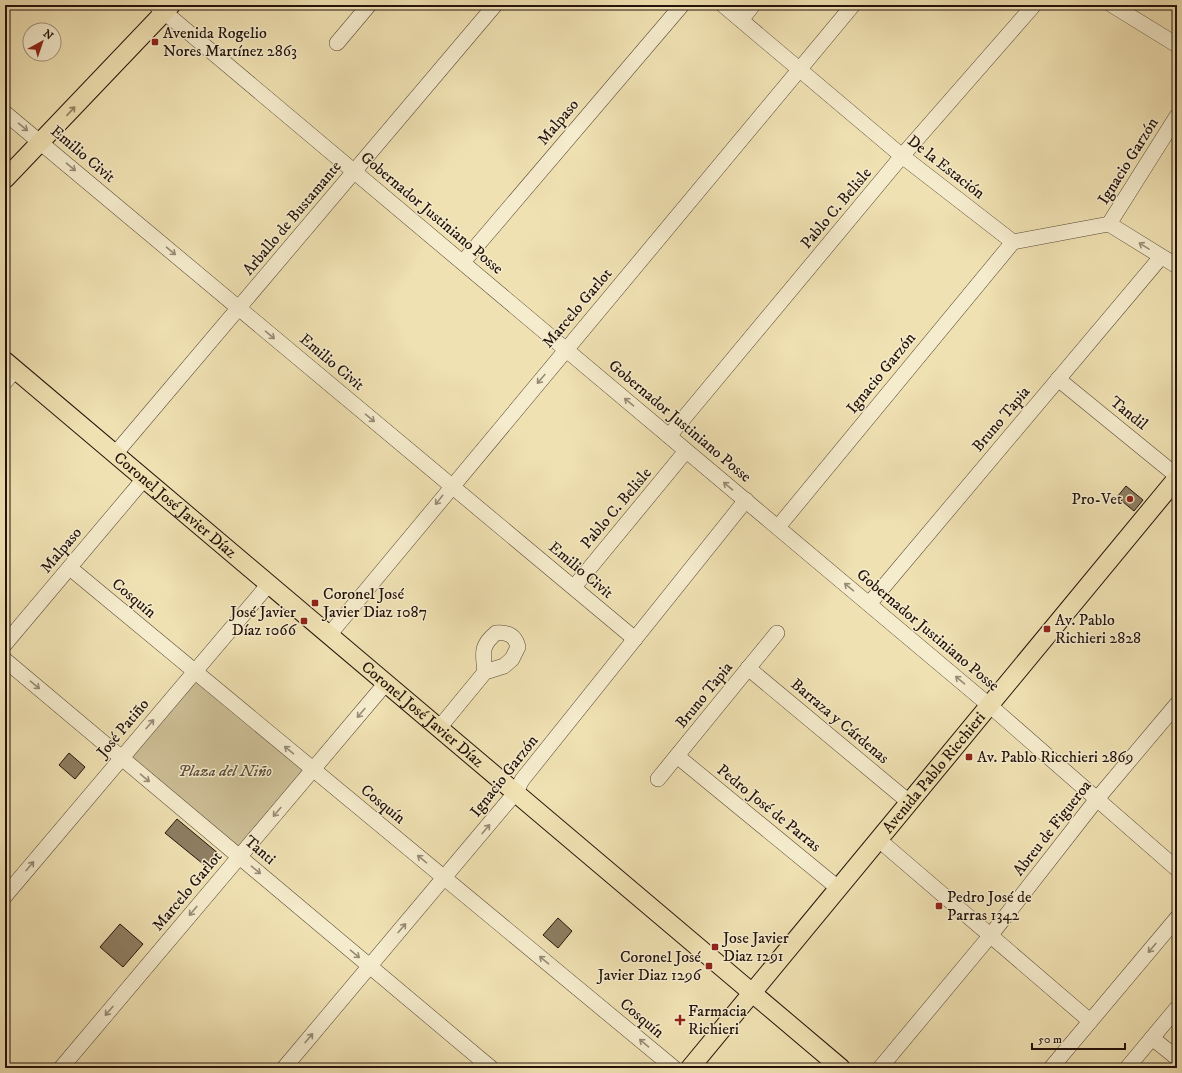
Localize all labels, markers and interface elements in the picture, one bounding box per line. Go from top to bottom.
north arrow [22,22,62,62]
place label: Avenida Rogelio Nores Martínez 2863 [163,23,297,61]
text: N [40,27,56,43]
marker: Avenida Rogelio Nores Martínez 2863 [150,37,160,47]
street label: Malpaso [533,95,583,149]
one-way arrow [66,106,76,116]
street label: Ignacio Garzón [1093,113,1163,208]
street label: Emilio Civit [46,121,120,187]
one-way arrow [18,123,29,132]
street label: De la Estación [903,131,989,204]
street label: Gobernador Justiniano Posse [356,147,508,279]
street label: Arballo de Bustamante [238,156,346,279]
one-way arrow [66,163,77,172]
street label: Pablo C. Belisle [796,163,876,253]
one-way arrow [1138,241,1149,250]
one-way arrow [165,247,176,256]
street label: Marcelo Garlot [538,264,616,352]
street label: Ignacio Garzón [842,328,920,418]
street label: Emilio Civit [295,329,369,395]
one-way arrow [265,330,275,339]
street label: Gobernador Justiniano Posse [604,355,756,487]
one-way arrow [536,374,545,385]
street label: Bruno Tapia [968,382,1034,456]
street label: Tandil [1106,392,1152,434]
one-way arrow [623,398,634,407]
one-way arrow [365,413,375,422]
street label: Coronel José Javier Díaz [110,448,241,563]
street label: Pablo C. Belisle [576,463,656,553]
one-way arrow [723,481,734,490]
place label: Pro-Vet [1071,489,1122,509]
marker: Pro-Vet [1125,494,1135,504]
one-way arrow [435,495,444,506]
street label: Malpaso [36,523,86,577]
street label: Emilio Civit [544,537,618,603]
street label: Gobernador Justiniano Posse [852,564,1004,696]
street label: Cosquín [108,574,161,623]
one-way arrow [844,583,855,592]
place label: Coronel José Javier Diaz 1087 [321,584,427,622]
marker: Coronel José Javier Diaz 1087 [310,598,320,608]
place label: José Javier Díaz 1066 [228,602,297,640]
place label: Av. Pablo Richieri 2828 [1055,610,1141,648]
marker: José Javier Díaz 1066 [299,616,309,626]
marker: Av. Pablo Richieri 2828 [1042,624,1052,634]
street label: Coronel José Javier Díaz [357,657,488,772]
street label: Bruno Tapia [671,658,737,732]
street label: Barraza y Cárdenas [787,674,893,768]
one-way arrow [954,675,965,684]
one-way arrow [30,681,40,690]
street label: José Patiño [91,694,154,763]
one-way arrow [356,707,365,718]
street label: Avenida Pablo Ricchieri [878,708,990,837]
one-way arrow [146,718,155,729]
street label: Ignacio Garzón [466,730,543,821]
one-way arrow [284,746,295,755]
place label: Av. Pablo Ricchieri 2869 [977,747,1134,767]
marker: Av. Pablo Ricchieri 2869 [964,752,974,762]
street label: Pedro José de Parras [713,760,825,856]
park label: Plaza del Niño [178,761,272,781]
one-way arrow [140,773,151,782]
street label: Abreu de Figueroa [1008,776,1096,880]
street label: Cosquín [357,780,410,829]
one-way arrow [272,807,281,817]
one-way arrow [481,823,490,834]
street label: Tanti [240,831,280,869]
street label: Marcelo Garlot [148,847,226,935]
one-way arrow [417,855,428,864]
one-way arrow [26,860,35,871]
one-way arrow [250,866,261,875]
place label: Pedro José de Parras 1342 [947,887,1032,925]
marker: Pedro José de Parras 1342 [934,901,944,911]
one-way arrow [189,906,198,917]
one-way arrow [398,923,407,933]
place label: Jose Javier Diaz 1291 [721,928,789,966]
marker: Jose Javier Diaz 1291 [710,942,720,952]
one-way arrow [1147,942,1156,953]
place label: Coronel José Javier Diaz 1296 [596,947,702,985]
one-way arrow [350,949,361,958]
one-way arrow [539,956,549,965]
marker: Coronel José Javier Diaz 1296 [704,961,714,971]
street label: Cosquín [616,994,669,1043]
place label: Farmacia Richieri [688,1001,747,1039]
one-way arrow [105,1006,114,1016]
marker: Farmacia Richieri [675,1015,685,1025]
scale bar [1032,1025,1125,1051]
text: 50 m [1038,1032,1062,1047]
one-way arrow [305,1033,314,1044]
one-way arrow [639,1039,649,1048]

